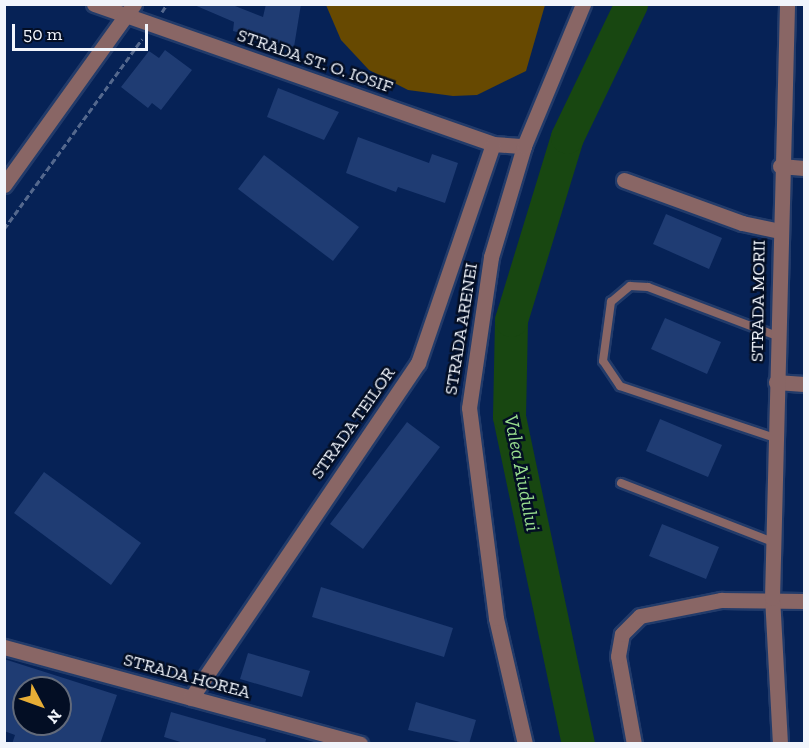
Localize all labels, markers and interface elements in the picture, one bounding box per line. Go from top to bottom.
scale bar [15,12,152,50]
text: 50 m [23,23,62,45]
street label: STRADA ST. O. IOSIF [234,24,396,98]
street label: STRADA MORII [746,239,770,363]
street label: STRADA ARENEI [440,261,482,397]
street label: STRADA TEILOR [306,362,400,484]
water label: Valea Aiudului [499,413,545,533]
street label: STRADA HOREA [121,649,253,703]
north arrow [12,676,72,736]
text: N [43,706,66,728]

